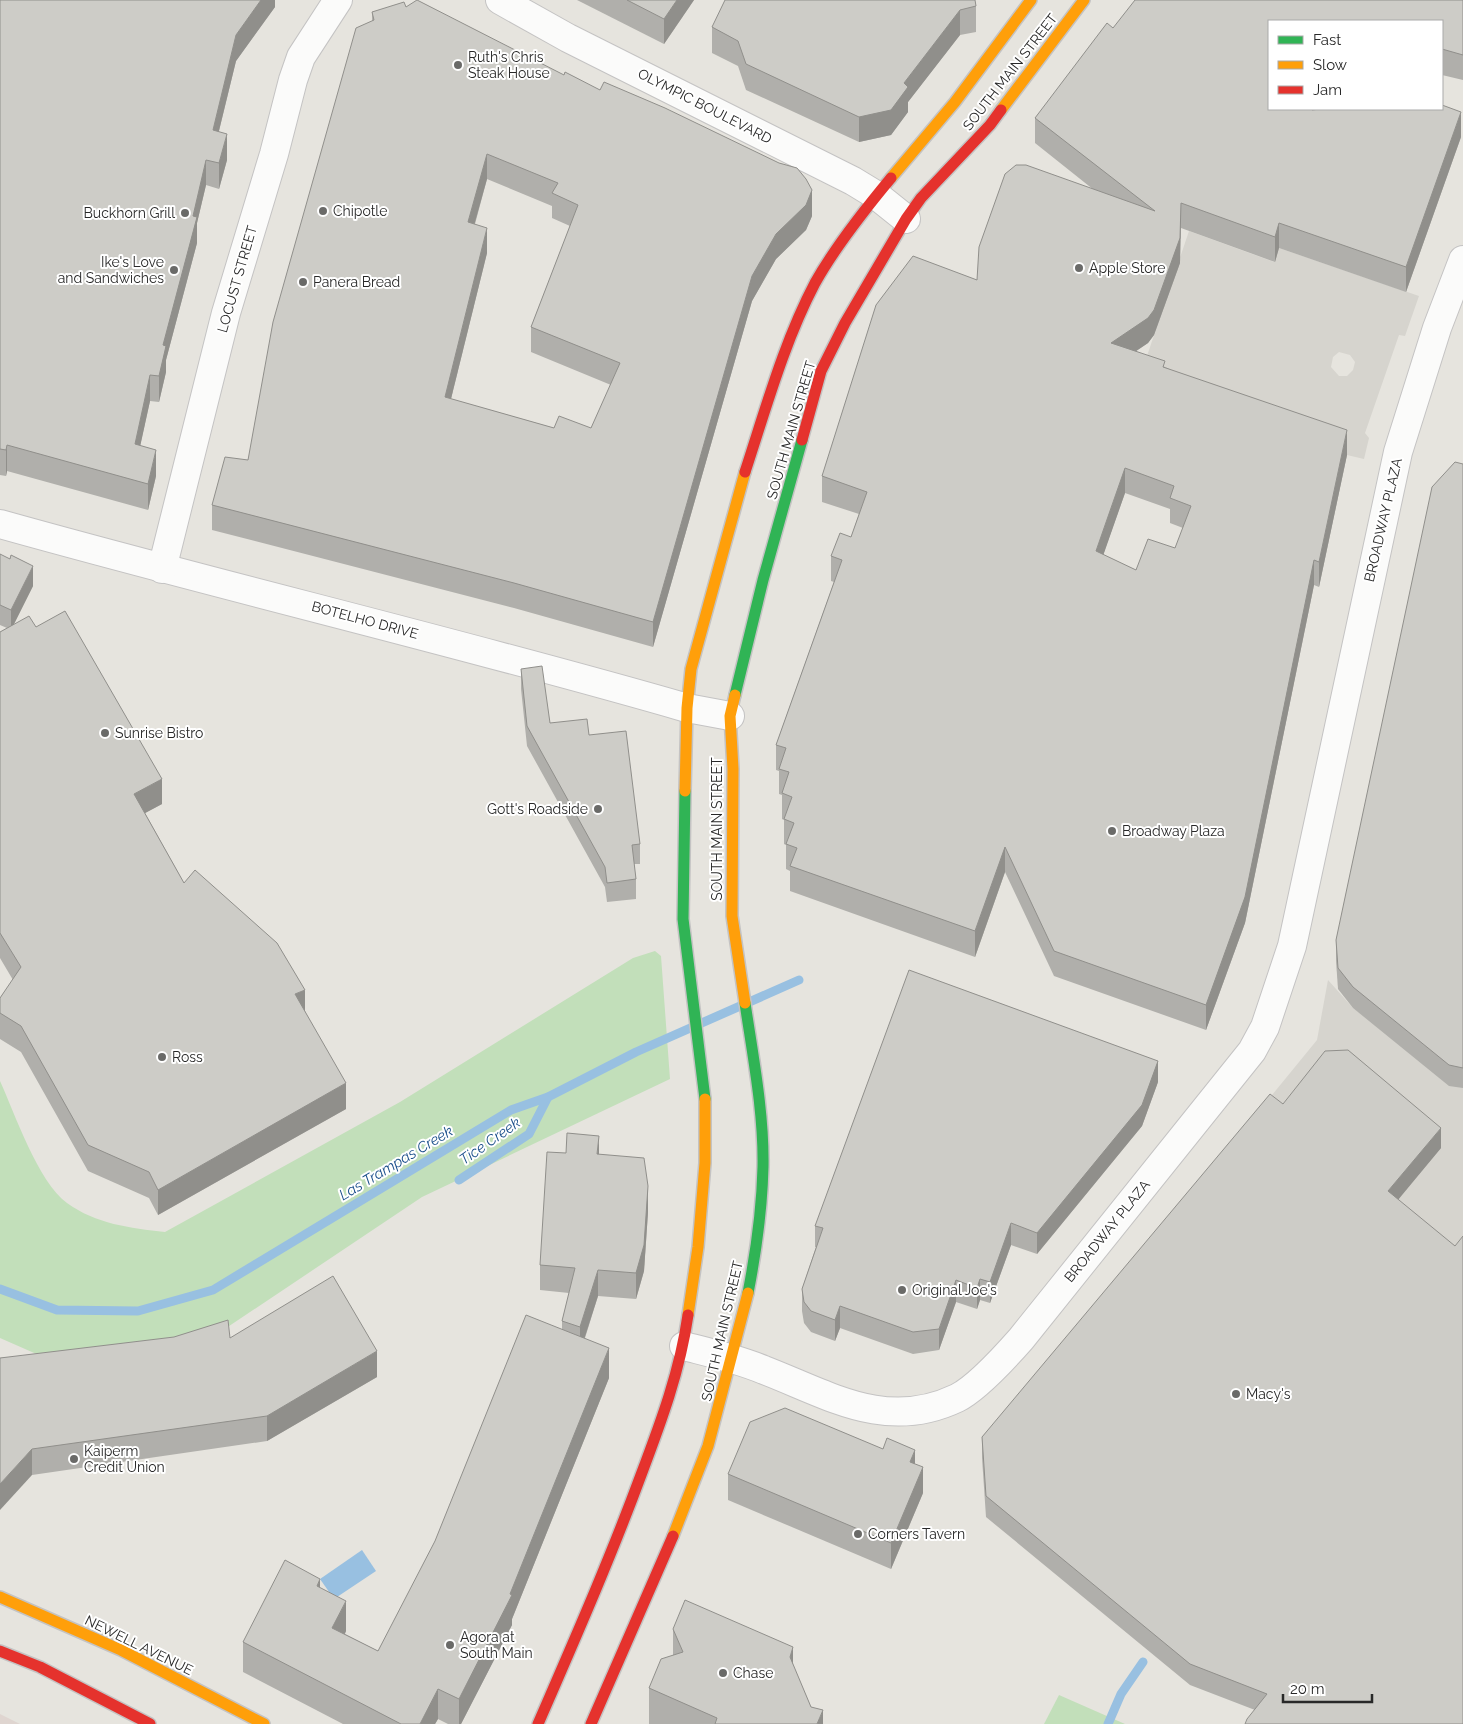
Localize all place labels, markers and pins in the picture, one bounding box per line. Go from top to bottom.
place label: Ruth's Chris Steak House [468,49,550,81]
marker: Ruth's Chris Steak House [452,59,464,71]
place label: Chipotle [333,203,387,219]
place label: Buckhorn Grill [84,205,175,221]
marker: Chipotle [317,205,329,217]
marker: Buckhorn Grill [179,207,191,219]
place label: Ike's Love and Sandwiches [58,254,164,286]
place label: Apple Store [1089,260,1166,276]
marker: Apple Store [1073,262,1085,274]
marker: Ike's Love and Sandwiches [168,264,180,276]
place label: Panera Bread [313,274,400,290]
marker: Panera Bread [297,276,309,288]
place label: Sunrise Bistro [115,725,203,741]
marker: Sunrise Bistro [99,727,111,739]
place label: Gott's Roadside [487,801,588,817]
marker: Gott's Roadside [592,803,604,815]
place label: Broadway Plaza [1122,823,1225,839]
marker: Broadway Plaza [1106,825,1118,837]
place label: Ross [172,1049,203,1065]
marker: Ross [156,1051,168,1063]
place label: Original Joe's [912,1282,997,1298]
marker: Original Joe's [896,1284,908,1296]
place label: Macy's [1246,1386,1291,1402]
marker: Macy's [1230,1388,1242,1400]
place label: Kaiperm Credit Union [84,1443,165,1475]
marker: Kaiperm Credit Union [68,1453,80,1465]
place label: Corners Tavern [868,1526,965,1542]
marker: Corners Tavern [852,1528,864,1540]
place label: Agora at South Main [460,1629,533,1661]
marker: Agora at South Main [444,1639,456,1651]
place label: Chase [733,1665,773,1681]
marker: Chase [717,1667,729,1679]

